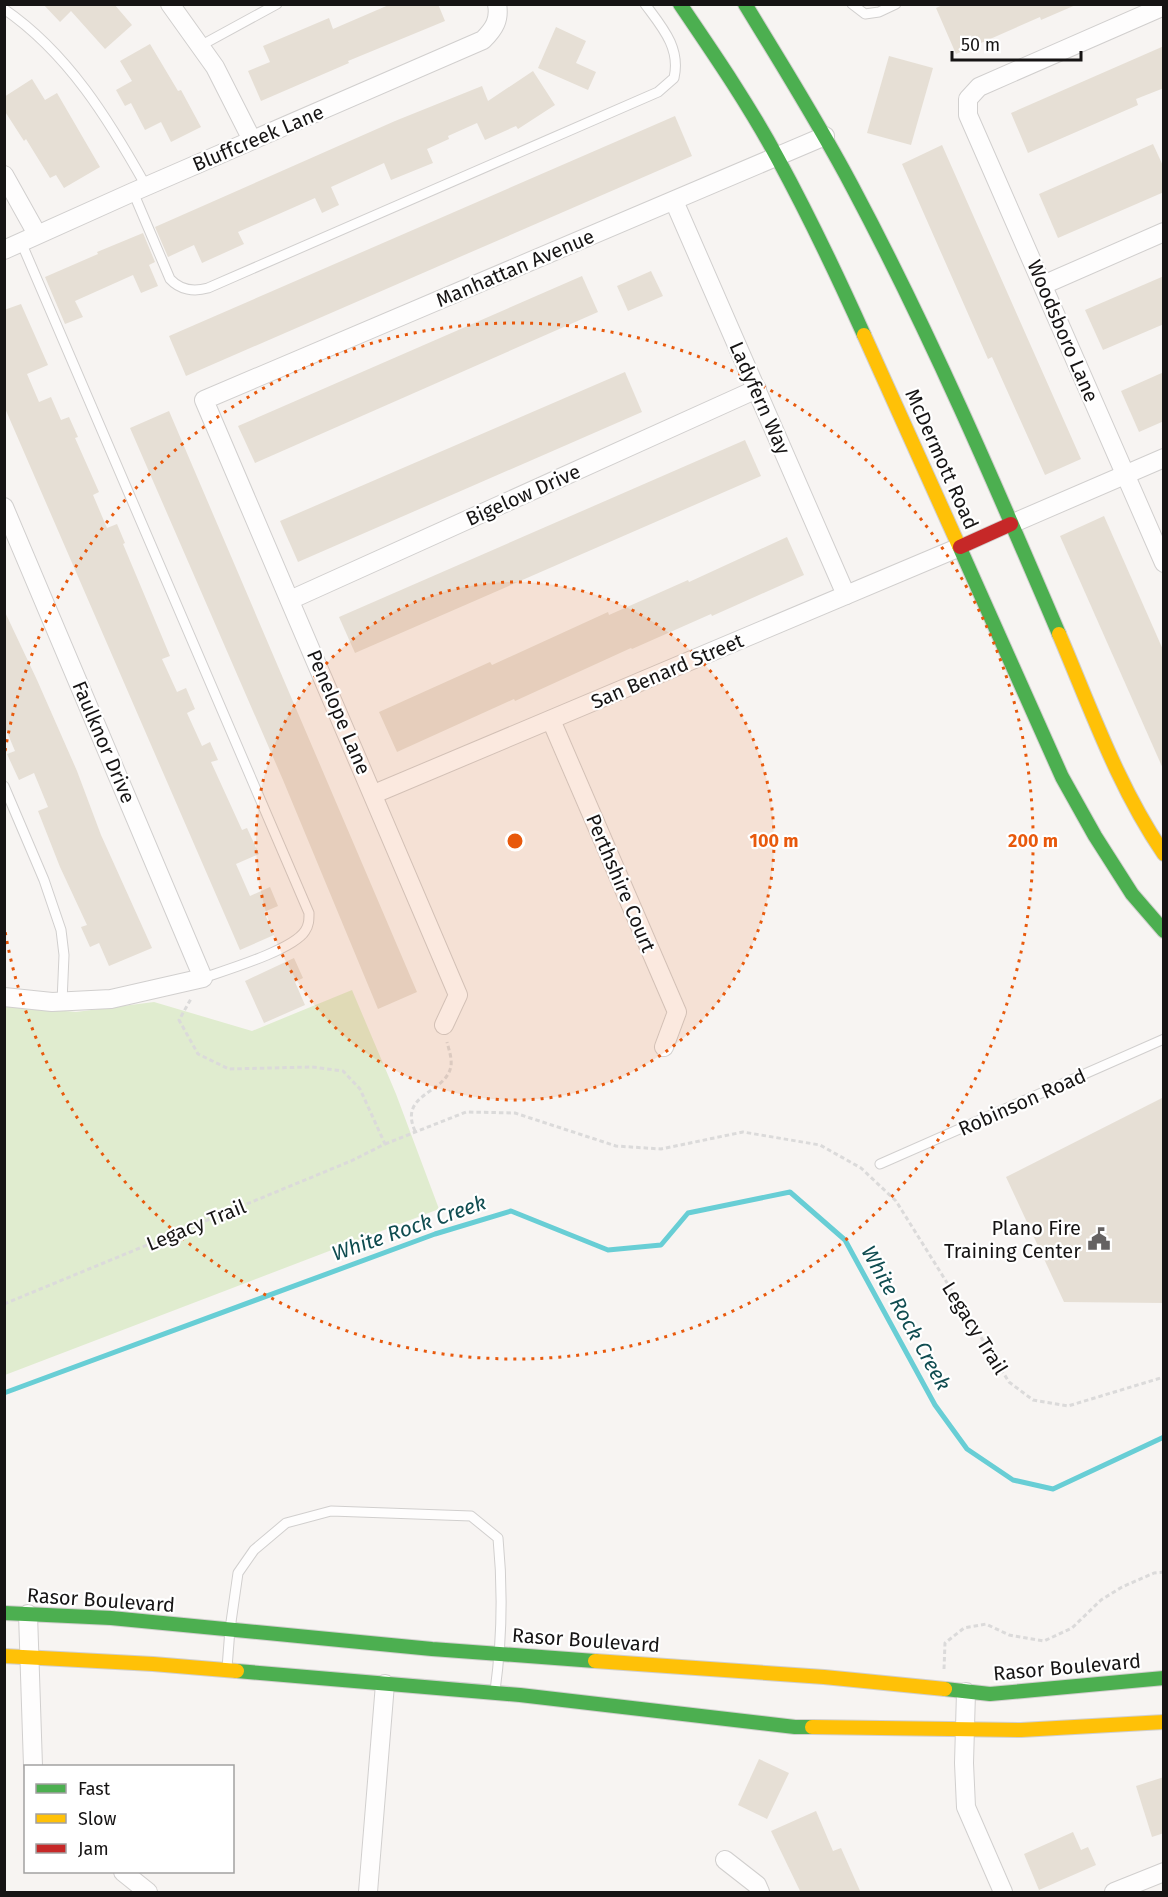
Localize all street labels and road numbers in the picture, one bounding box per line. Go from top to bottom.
street label: Bluffcreek Lane [189,100,327,176]
street label: Manhattan Avenue [432,224,598,312]
street label: Woodsboro Lane [1022,256,1104,406]
street label: Ladyfern Way [724,338,796,458]
street label: McDermott Road [900,385,984,533]
street label: Bigelow Drive [462,459,584,531]
street label: San Benard Street [587,628,747,714]
street label: Penelope Lane [302,646,376,778]
street label: Faulknor Drive [67,677,141,807]
street label: Perthshire Court [581,810,661,956]
street label: Robinson Road [955,1063,1089,1141]
street label: Legacy Trail [143,1194,249,1256]
street label: Legacy Trail [937,1277,1013,1379]
street label: Rasor Boulevard [26,1583,176,1617]
street label: Rasor Boulevard [511,1623,661,1657]
street label: Rasor Boulevard [992,1649,1142,1685]

